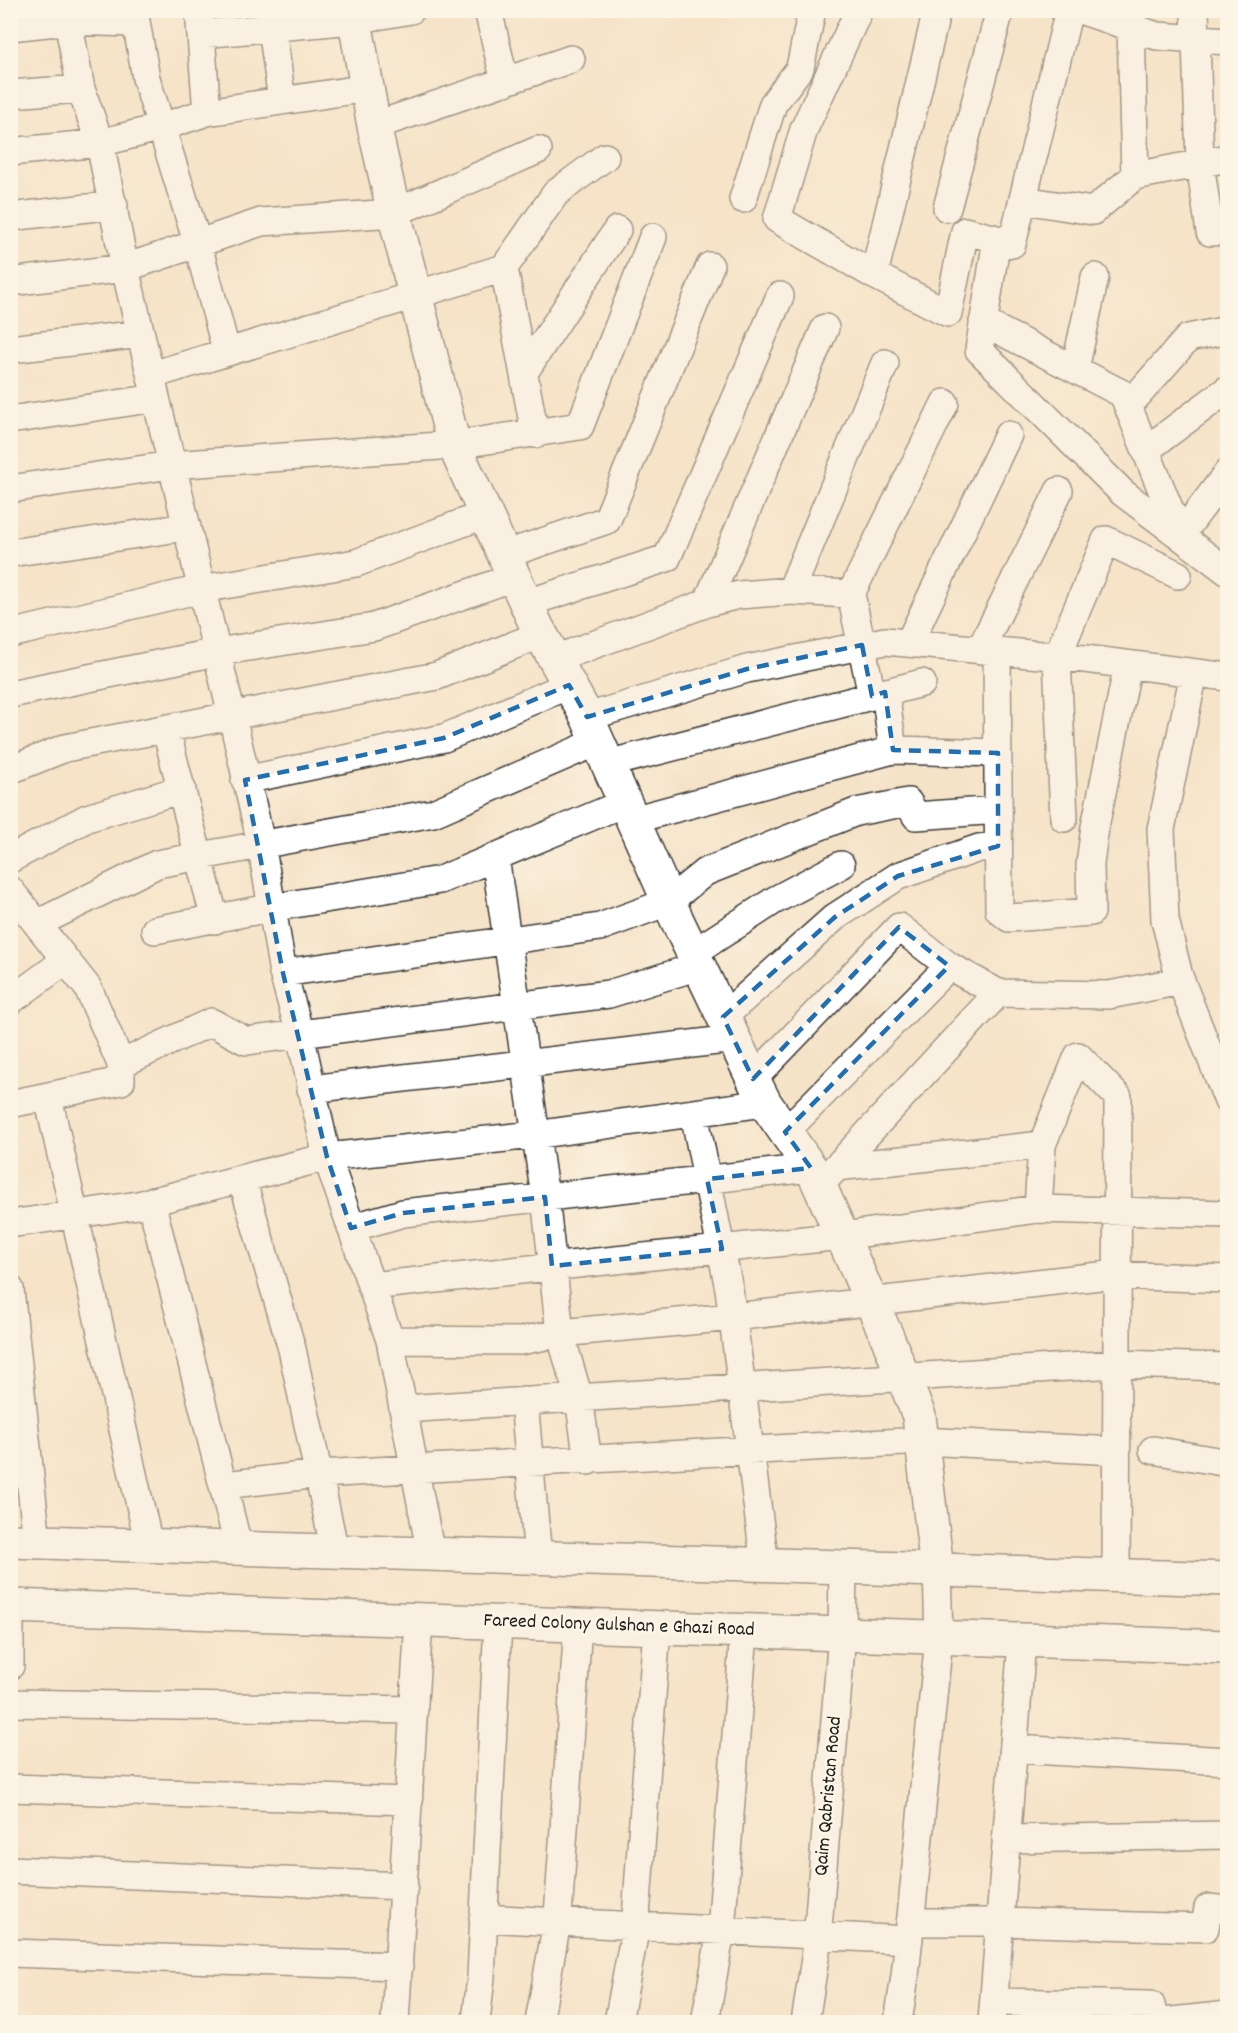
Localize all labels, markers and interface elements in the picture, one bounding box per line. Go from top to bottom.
street label: Fareed Colony Gulshan e Ghazi Road [483,1607,755,1645]
street label: Qaim Qabristan Road [808,1715,850,1877]

